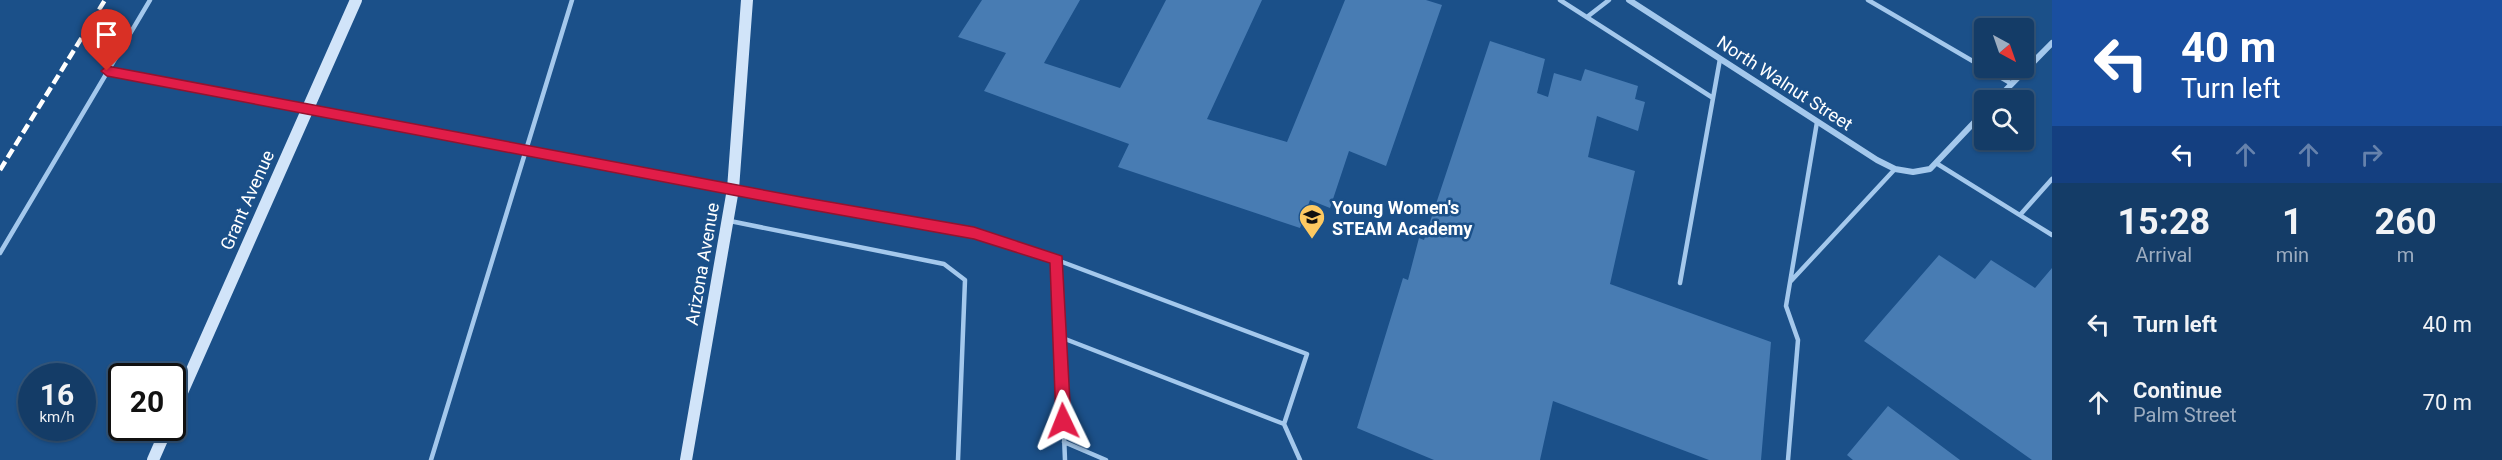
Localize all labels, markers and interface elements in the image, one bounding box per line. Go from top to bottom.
pin [81,9,132,71]
icon: arrive [90,18,123,51]
north arrow [1974,18,2034,78]
map controls [1974,18,2034,150]
text: 40 m [2181,23,2276,72]
icon: left [2082,24,2160,102]
street label: North Walnut Street [1713,31,1857,135]
text: Turn left [2181,73,2281,105]
button: search [1974,90,2034,150]
icon: left [2166,138,2199,171]
icon: ahead [2229,138,2262,171]
icon: ahead [2292,138,2325,171]
icon: right [2355,138,2388,171]
street label: Grant Avenue [216,147,278,253]
place label: Young Women's STEAM Academy [1332,197,1473,239]
street label: Arizona Avenue [681,201,723,327]
text: 15:28 [2117,201,2210,243]
text: 1 [2282,201,2303,243]
text: 260 [2375,201,2437,243]
school or university icon: Young Women's STEAM Academy [1297,202,1327,240]
text: Arrival [2135,243,2192,267]
text: min [2276,243,2309,267]
text: m [2397,243,2414,267]
icon: left [2082,308,2115,341]
text: Turn left [2133,312,2217,337]
text: 40 m [2423,312,2472,337]
speed limit sign: 20 [108,363,186,441]
text: 16 [40,377,74,412]
text: Continue [2133,378,2222,403]
icon: ahead [2082,386,2115,419]
position arrow [1031,389,1095,453]
text: 70 m [2423,390,2472,415]
text: Palm Street [2133,403,2237,427]
text: km/h [39,408,75,426]

